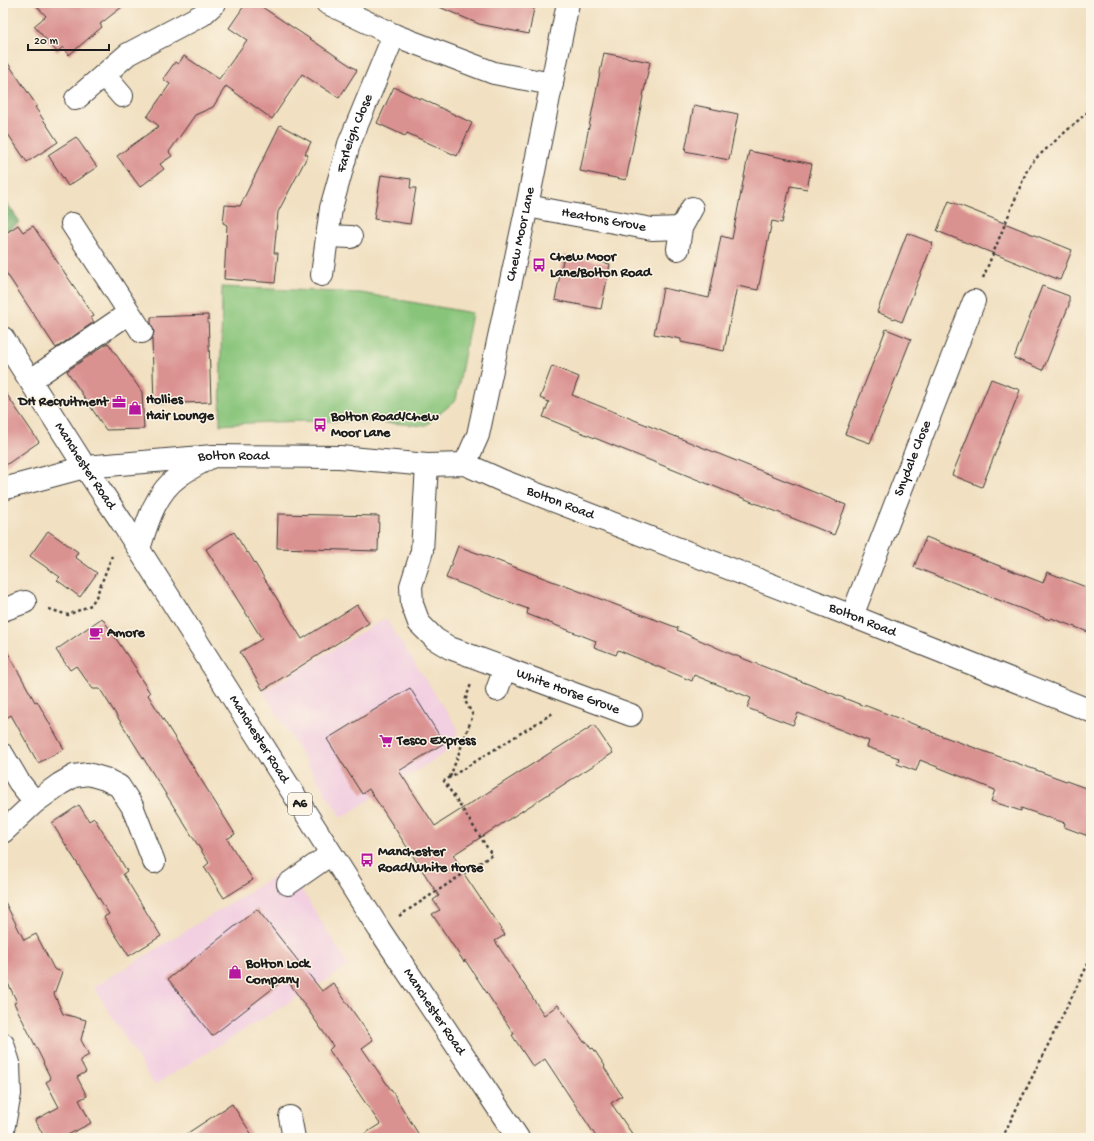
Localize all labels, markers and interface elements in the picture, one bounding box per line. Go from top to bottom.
scale bar [28,26,109,52]
text: 20 m [34,35,59,49]
street label: Farleigh Close [333,91,377,175]
street label: Chew Moor Lane [503,185,539,283]
street label: Heatons Grove [560,204,648,236]
place label: Chew Moor Lane/Bolton Road [549,249,653,282]
bus stop icon: Chew Moor Lane/Bolton Road [531,257,547,273]
place label: Hollies Hair Lounge [146,392,215,425]
place label: DH Recruitment [16,394,109,411]
office icon: DH Recruitment [111,394,127,410]
shop icon: Hollies Hair Lounge [127,400,143,416]
place label: Bolton Road/Chew Moor Lane [330,409,439,442]
bus stop icon: Bolton Road/Chew Moor Lane [312,417,328,433]
street label: Snydale Close [891,417,936,499]
street label: Manchester Road [50,419,121,514]
street label: Bolton Road [196,447,271,466]
street label: Bolton Road [523,482,598,525]
street label: Bolton Road [825,599,900,642]
cafe icon: Amore [88,625,104,641]
place label: Amore [106,625,145,642]
street label: White Horse Grove [514,665,623,719]
street label: Manchester Road [225,692,294,788]
supermarket icon: Tesco Express [378,733,394,749]
place label: Tesco Express [396,733,476,750]
road number: A6 [288,793,312,815]
place label: Manchester Road/White Horse [377,844,484,877]
bus stop icon: Manchester Road/White Horse [359,852,375,868]
place label: Bolton Lock Company [245,956,312,989]
shop icon: Bolton Lock Company [227,964,243,980]
street label: Manchester Road [399,965,470,1060]

